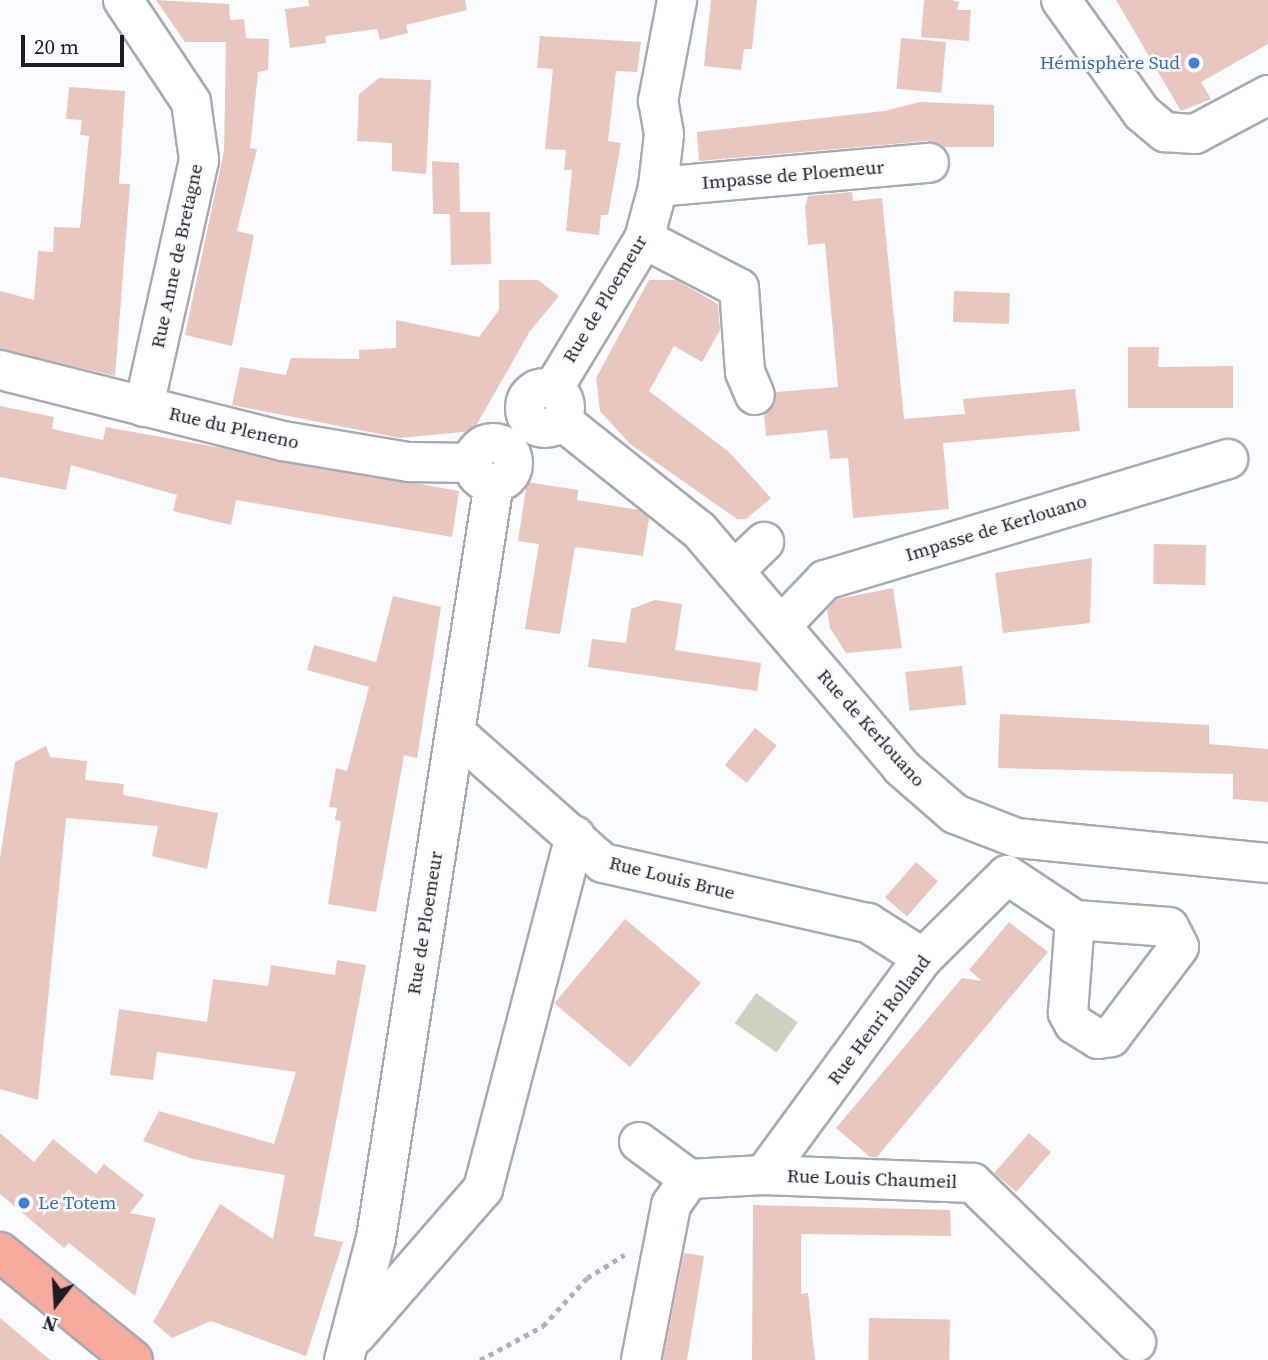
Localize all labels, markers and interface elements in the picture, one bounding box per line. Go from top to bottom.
scale bar [24,21,128,65]
text: 20 m [34,32,79,61]
place label: Hémisphère Sud [1040,52,1180,74]
marker: Hémisphère Sud [1186,55,1202,71]
street label: Impasse de Ploemeur [701,156,885,194]
street label: Rue Anne de Bretagne [146,162,208,350]
street label: Rue de Ploemeur [558,231,652,367]
street label: Rue du Pleneno [167,402,301,454]
street label: Impasse de Kerlouano [903,490,1089,566]
street label: Rue de Kerlouano [812,665,930,791]
street label: Rue de Ploemeur [402,850,448,996]
street label: Rue Louis Brue [607,851,737,905]
street label: Rue Henri Rolland [823,951,935,1089]
street label: Rue Louis Chaumeil [786,1165,958,1193]
place label: Le Totem [38,1192,117,1214]
marker: Le Totem [16,1195,32,1211]
north arrow [21,1269,91,1339]
text: N [39,1310,60,1339]

